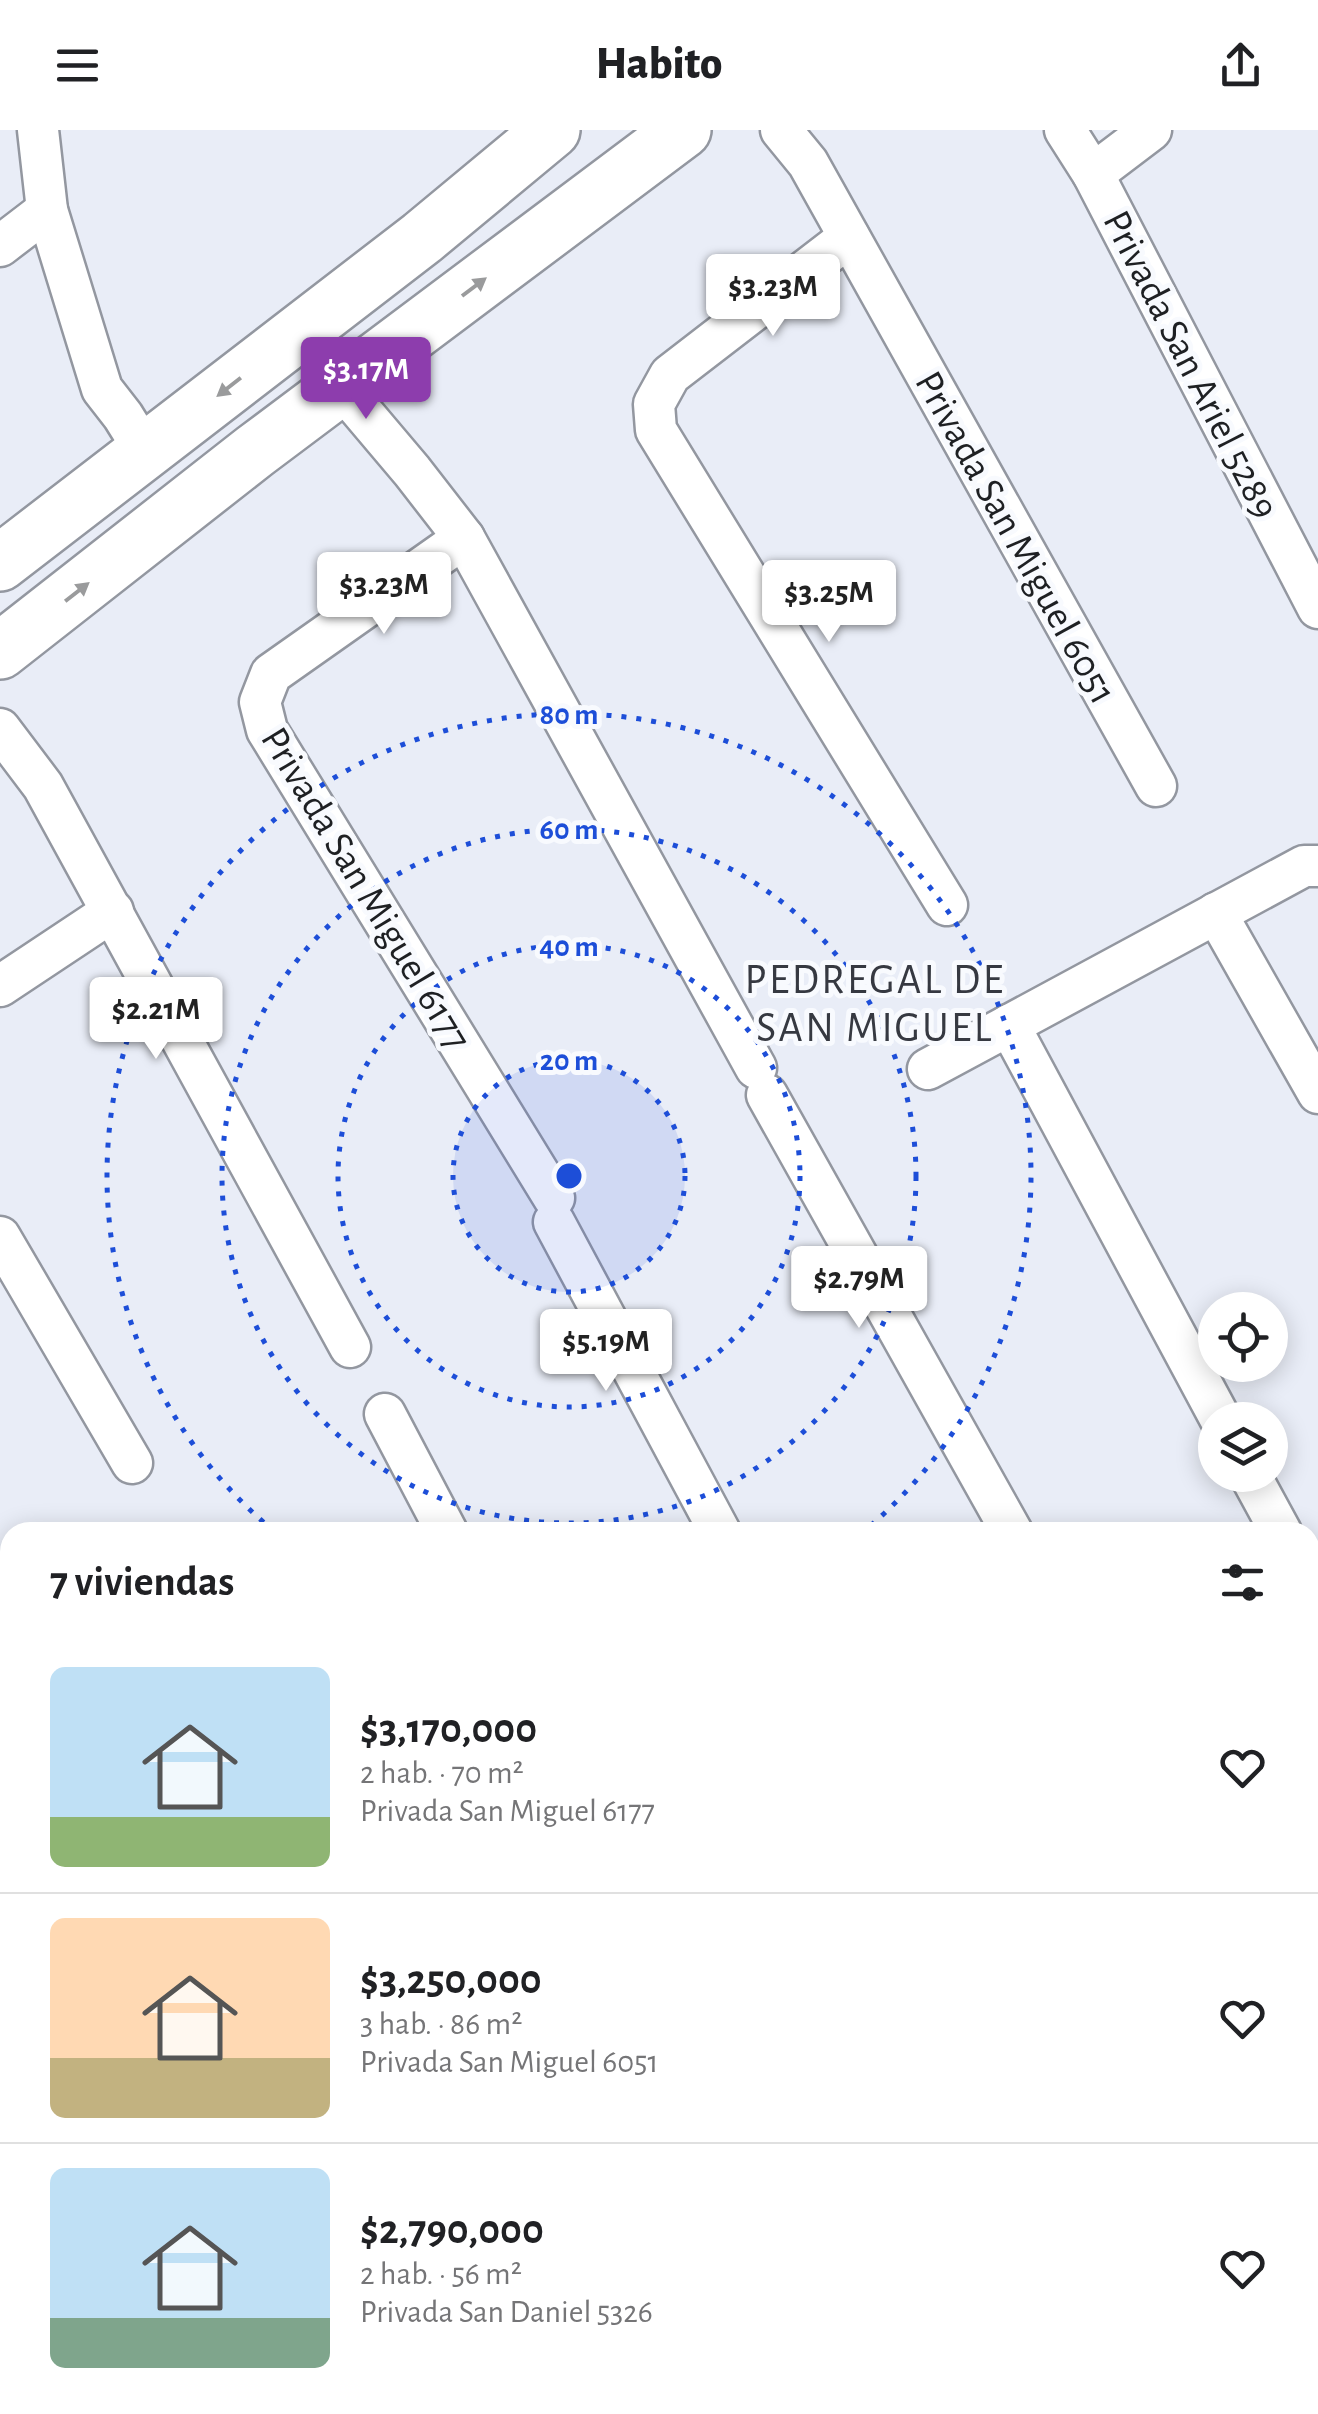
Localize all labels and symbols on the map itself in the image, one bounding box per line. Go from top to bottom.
street label: Privada San Ariel 5289 [1095,205,1285,525]
pin: $3.23M [692,254,854,339]
one-way arrow [461,278,487,298]
pin: $3.17M [285,337,447,422]
street label: Privada San Miguel 6051 [907,365,1123,711]
one-way arrow [216,376,242,397]
pin: $3.23M [303,552,465,637]
pin: $3.25M [748,560,910,645]
one-way arrow [65,582,90,603]
text: 80 m [539,700,599,730]
street label: Privada San Miguel 6177 [253,721,477,1057]
text: 60 m [540,815,598,845]
text: 40 m [539,932,599,962]
district label: PEDREGAL DE SAN MIGUEL [745,959,1005,1049]
pin: $2.21M [75,977,237,1062]
text: 20 m [540,1046,598,1076]
centre of rings [551,1158,587,1194]
pin: $2.79M [778,1246,940,1331]
pin: $5.19M [525,1309,687,1394]

